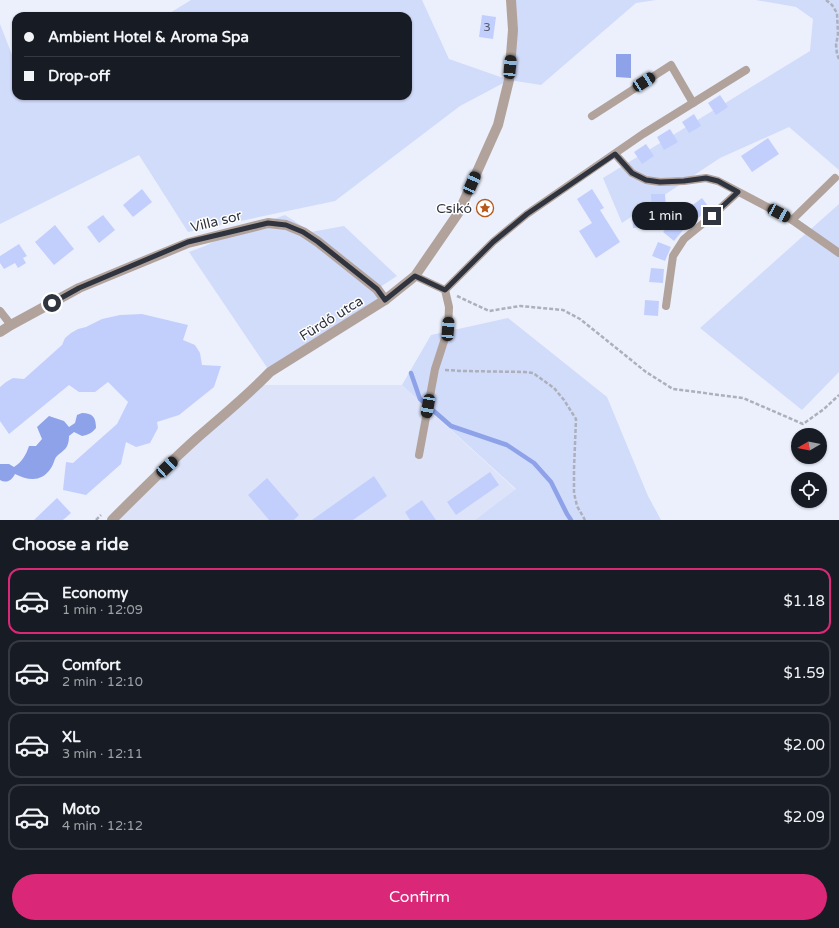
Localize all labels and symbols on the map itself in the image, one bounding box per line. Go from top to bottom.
house number: 3 [483,20,491,34]
car [503,55,517,79]
car [631,70,657,94]
car [462,170,482,196]
place icon: Csikó [475,198,495,218]
place label: Csikó [436,200,472,217]
callout: 1 min [632,202,698,230]
car [766,202,792,224]
street label: Villa sor [189,207,244,236]
route end [703,207,721,225]
street label: Fürdő utca [296,292,366,345]
route start [43,294,61,312]
car [441,317,455,341]
car [420,393,436,419]
north arrow [791,428,827,464]
car [154,454,180,480]

